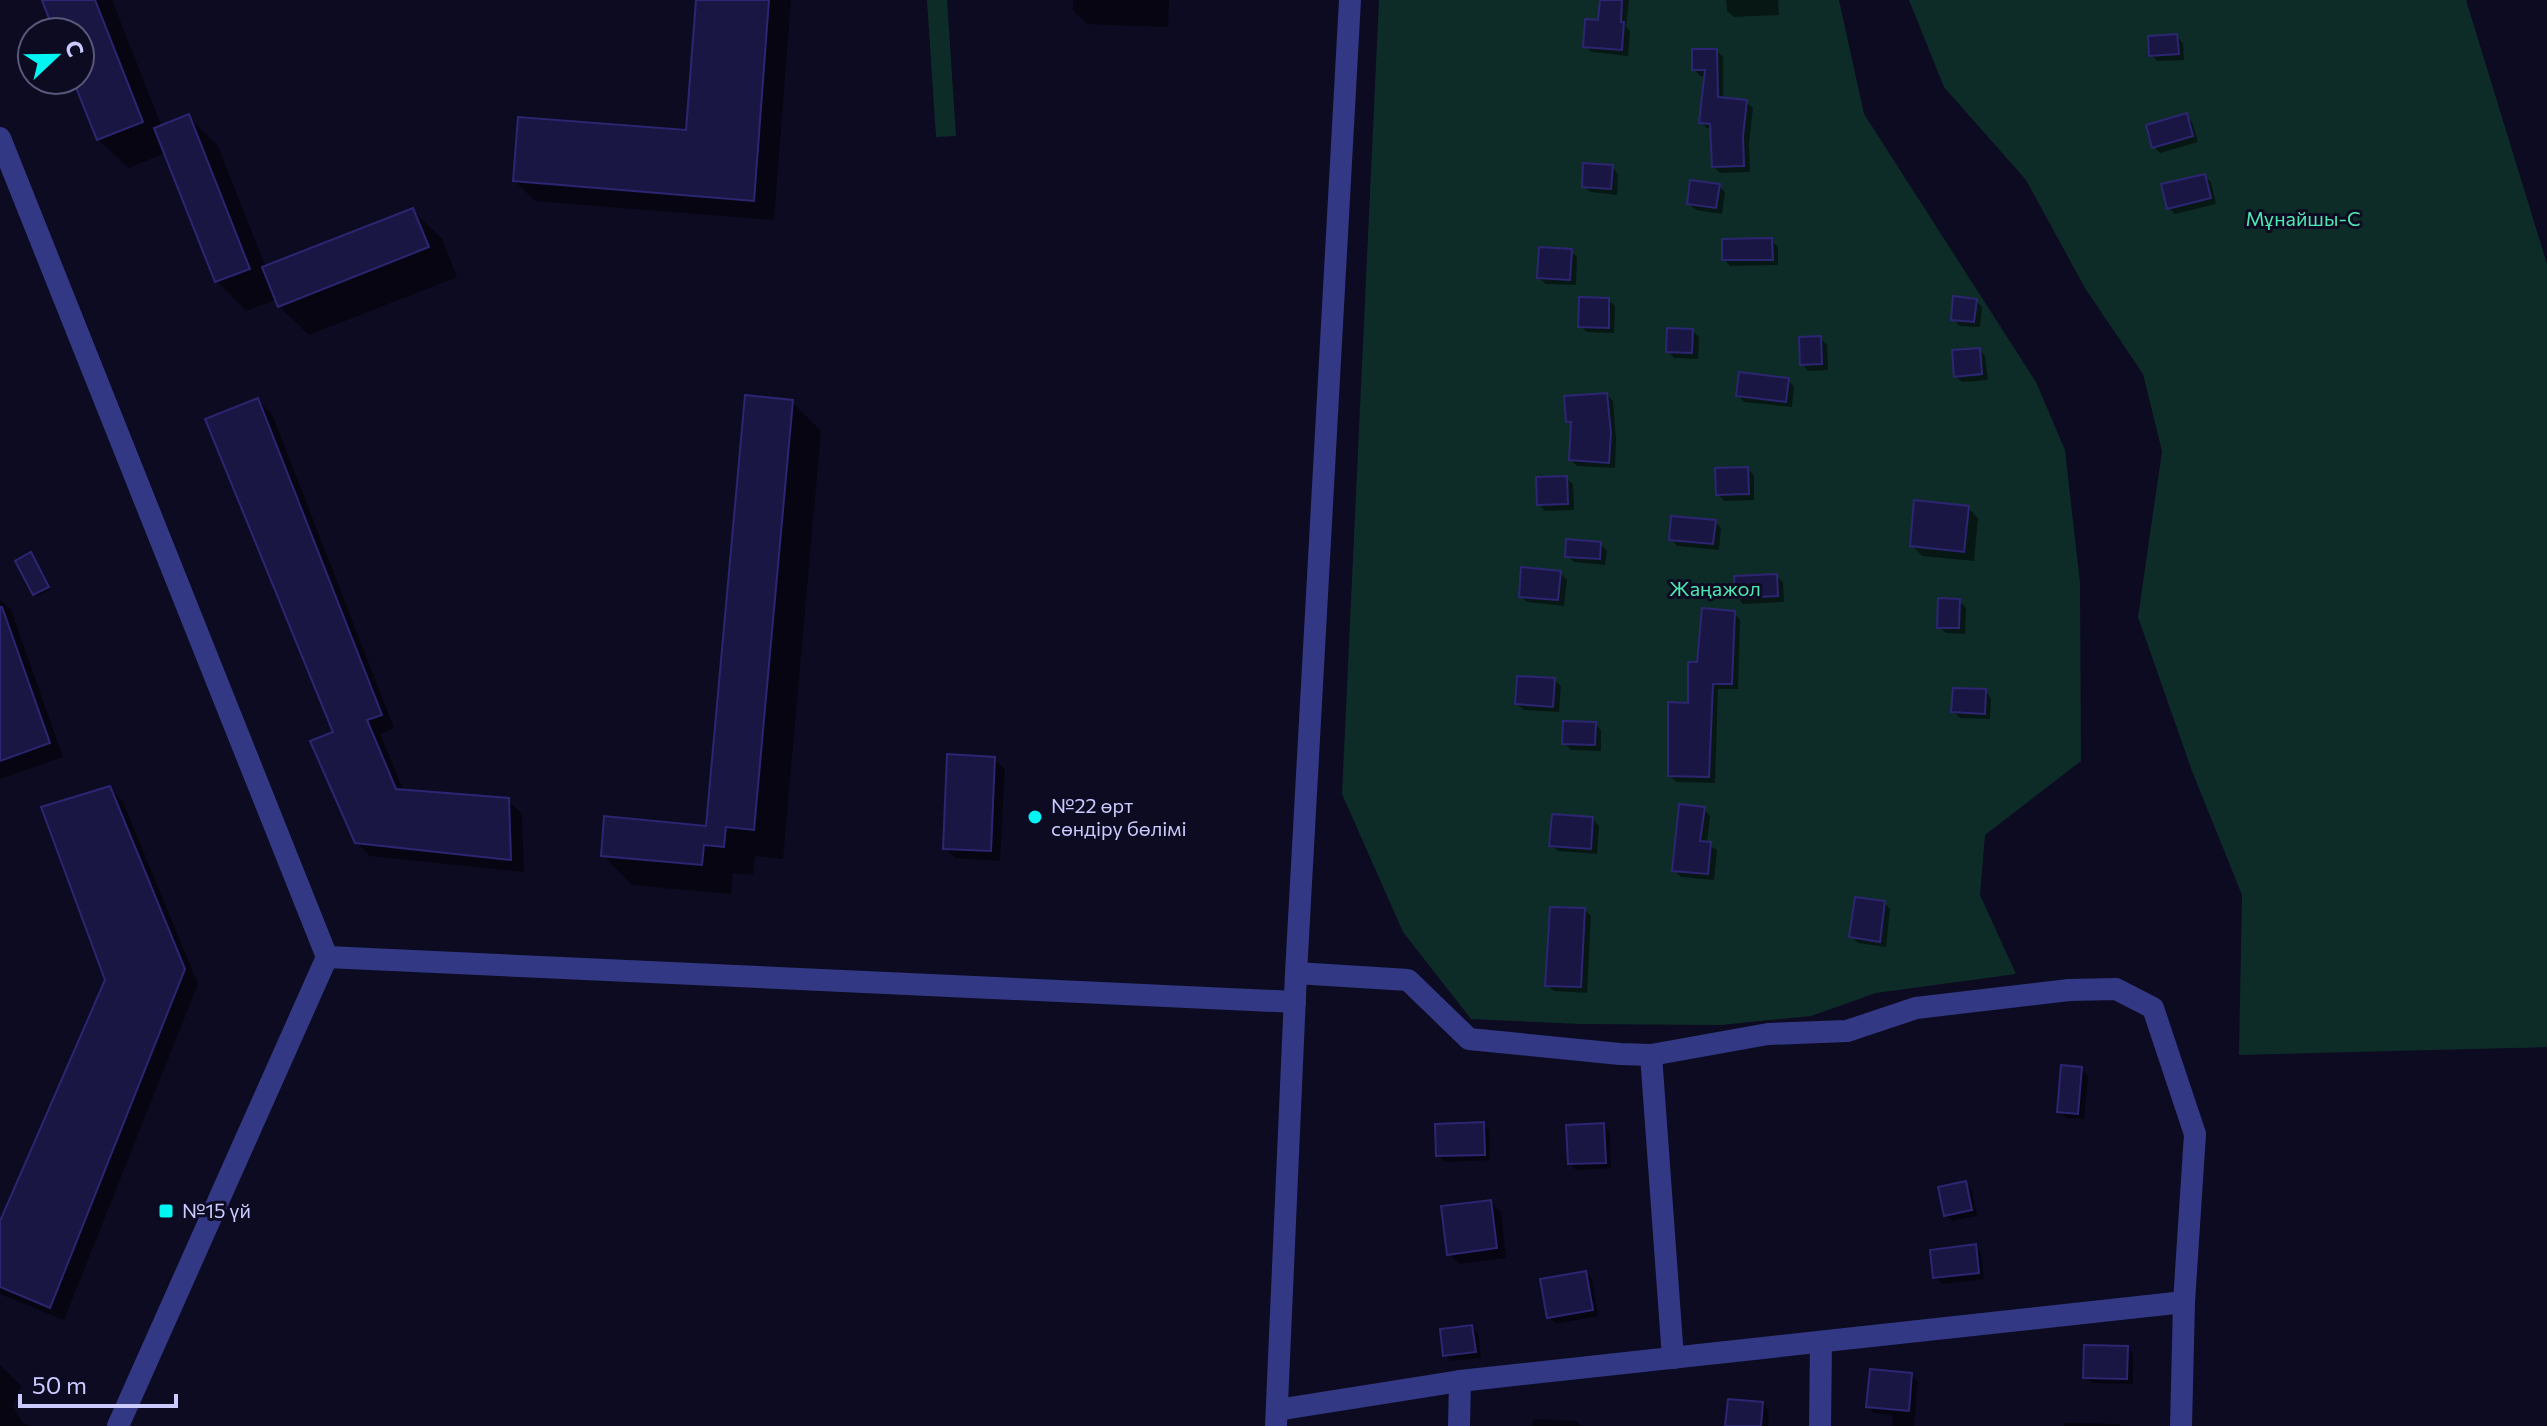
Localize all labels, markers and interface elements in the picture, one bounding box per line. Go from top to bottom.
north arrow [16,16,96,96]
text: С [60,36,90,60]
park label: Мұнайшы-С [2245,206,2361,230]
park label: Жаңажол [1669,576,1761,600]
place label: №22 өрт сөндіру бөлімі [1051,793,1187,840]
marker: №22 өрт сөндіру бөлімі [1026,808,1044,826]
place label: №15 үй [182,1198,251,1222]
marker: №15 үй [157,1202,175,1220]
scale bar [20,1358,176,1408]
text: 50 m [32,1370,87,1399]

